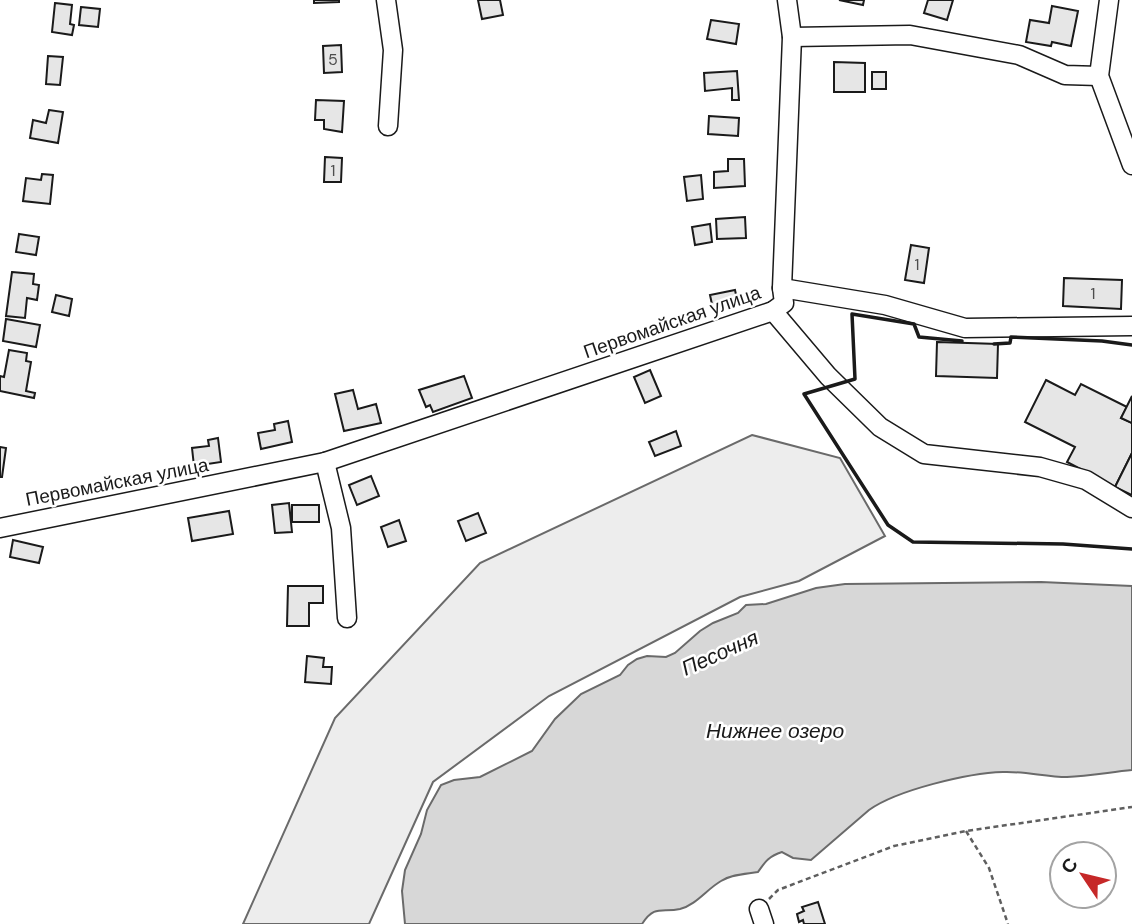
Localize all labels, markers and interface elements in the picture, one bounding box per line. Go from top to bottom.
house number: 5 [328,49,338,70]
house number: 1 [331,160,336,181]
house number: 1 [915,254,920,275]
street label: Первомайская улица [580,280,764,364]
house number: 1 [1091,283,1096,304]
street label: Первомайская улица [23,452,211,512]
water label: Песочня [677,624,763,682]
water label: Нижнее озеро [706,717,844,745]
north arrow [1048,840,1118,910]
text: С [1055,853,1084,878]

